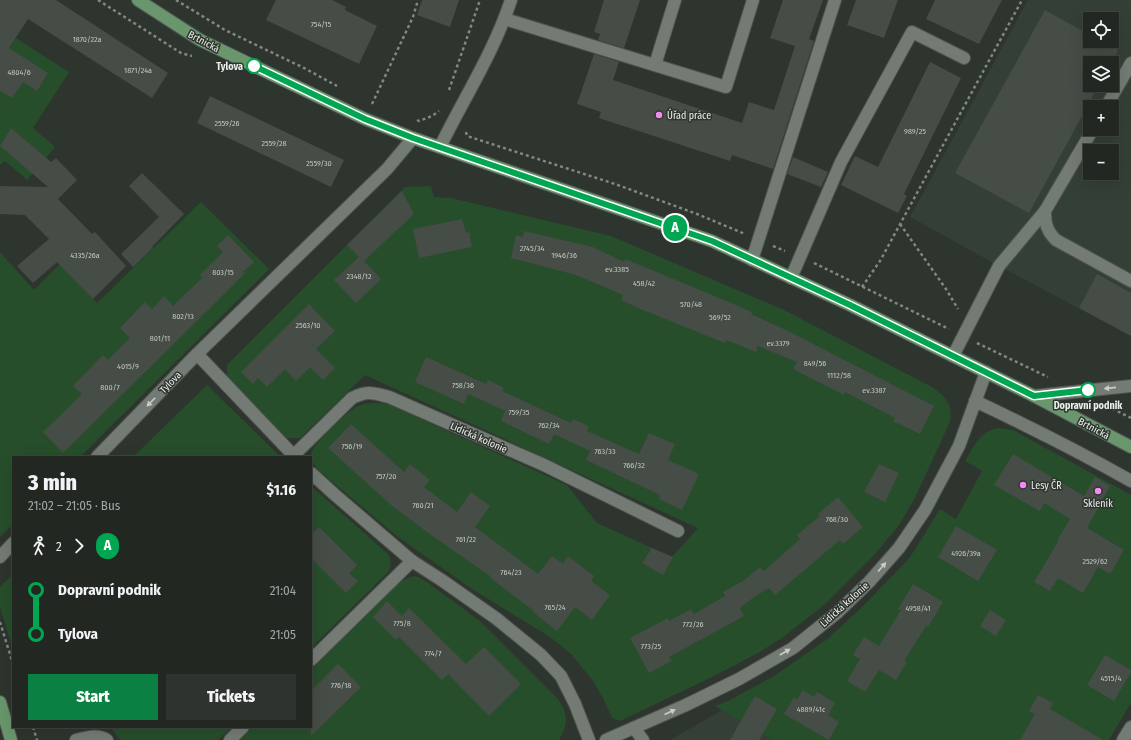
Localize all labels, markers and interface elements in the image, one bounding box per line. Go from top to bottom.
map controls [1083,12,1119,180]
button: locate [1083,12,1119,48]
house number: 754/15 [311,20,332,29]
street label: Brtnická [186,29,221,55]
house number: 1870/22a [73,35,101,44]
button: layers [1083,56,1119,92]
marker: Tylova [246,58,262,74]
place label: Tylova [216,61,243,73]
house number: 1871/24a [124,66,152,75]
house number: 4804/6 [7,68,31,77]
button: + [1083,100,1119,136]
place label: Úřad práce [667,108,711,122]
marker: Úřad práce [654,110,664,120]
house number: 2559/26 [214,119,240,128]
house number: 989/25 [904,127,926,136]
house number: 2559/28 [261,139,287,148]
button: − [1083,144,1119,180]
house number: 2559/30 [306,159,332,168]
line badge: A [662,215,688,241]
text: A [671,219,679,236]
house number: 2745/34 [520,244,544,253]
house number: 4335/26a [70,251,100,260]
house number: 1946/36 [551,251,577,260]
house number: ev.3385 [605,265,629,274]
house number: 803/15 [212,268,234,277]
house number: 2348/12 [347,272,372,281]
house number: 458/42 [633,279,656,288]
house number: 570/48 [680,300,702,309]
house number: 802/13 [172,312,194,321]
house number: 569/52 [709,313,731,322]
house number: 2563/10 [295,321,321,330]
house number: 801/11 [150,334,170,343]
house number: ev.3379 [766,339,790,348]
house number: 849/56 [804,359,826,368]
house number: 4015/9 [117,362,139,371]
street label: Tylova [157,369,184,396]
house number: 1112/58 [827,371,851,380]
house number: 758/36 [452,381,474,390]
marker: Dopravní podnik [1080,382,1096,398]
house number: 800/7 [100,383,120,392]
one-way arrow [1104,384,1116,391]
house number: ev.3387 [862,386,886,395]
one-way arrow [146,397,156,407]
place label: Dopravní podnik [1054,399,1123,412]
house number: 759/35 [508,408,530,417]
street label: Brtnická [1076,416,1111,442]
street label: Lidická kolonie [448,420,509,456]
house number: 762/34 [538,421,560,430]
house number: 756/19 [342,442,363,451]
house number: 763/33 [594,447,616,456]
house number: 766/32 [623,461,645,470]
text: 3 min [28,469,77,496]
house number: 757/20 [376,472,396,481]
place label: Lesy ČR [1031,478,1062,492]
marker: Lesy ČR [1018,480,1028,490]
text: $1.16 [267,481,296,499]
marker: Skleník [1093,486,1103,496]
place label: Skleník [1083,497,1113,510]
text: 21:02 – 21:05 · Bus [28,498,120,513]
house number: 760/21 [412,501,434,510]
house number: 768/30 [826,515,848,524]
icon: walk [28,535,50,557]
icon: forward [68,535,90,557]
house number: 761/22 [456,535,477,544]
text: A [104,537,111,554]
text: 2 [56,539,62,554]
house number: 4926/39a [951,549,981,558]
house number: 2529/62 [1082,557,1108,566]
one-way arrow [878,561,887,572]
house number: 764/23 [500,568,522,577]
street label: Lidická kolonie [818,580,871,630]
text: Dopravní podnik [58,581,161,599]
text: 21:04 [270,583,296,598]
house number: 765/24 [544,603,566,612]
house number: 4958/41 [905,604,931,613]
house number: 775/8 [393,619,411,628]
house number: 772/26 [683,620,703,629]
text: Tylova [58,625,98,643]
text: 21:05 [270,627,296,642]
house number: 773/25 [641,642,662,651]
house number: 774/7 [425,649,442,658]
one-way arrow [779,649,791,656]
button: Start [28,674,158,720]
button: Tickets [166,674,296,720]
house number: 4515/4 [1101,674,1122,683]
house number: 776/18 [331,681,351,690]
house number: 4889/41c [797,705,826,714]
one-way arrow [664,709,675,715]

